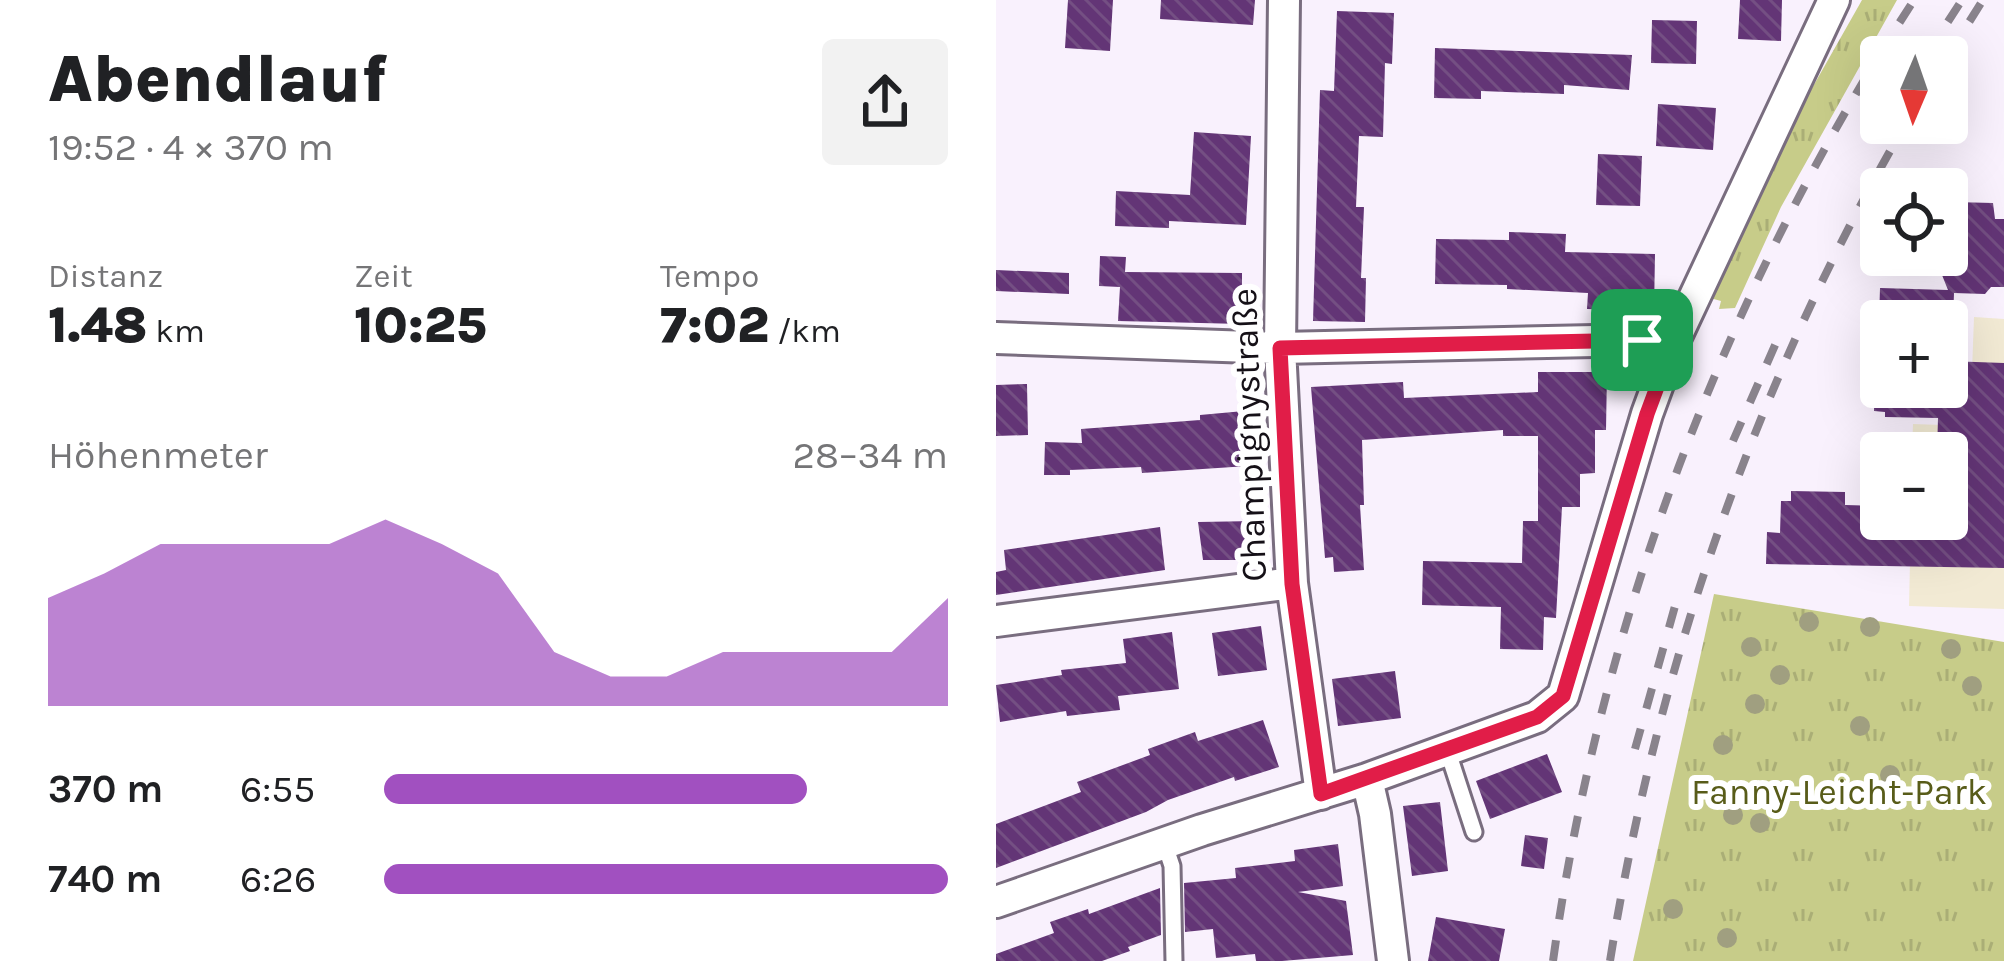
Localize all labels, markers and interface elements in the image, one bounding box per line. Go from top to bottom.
north arrow [1860,36,1968,144]
map controls [1860,36,1968,540]
button: share [822,39,948,165]
text: Abendlauf [48,40,387,118]
text: 19:52 · 4 × 370 m [48,124,334,170]
button: locate [1860,168,1968,276]
text: Distanz [48,257,163,295]
text: Zeit [354,257,413,295]
text: Tempo [660,257,759,295]
street label: Champignystraße [1223,287,1275,583]
pin [1591,289,1693,391]
text: 1.48 [48,295,148,355]
text: 10:25 [354,295,487,355]
text: 7:02 [660,295,769,355]
button: + [1860,300,1968,408]
icon: arrive [1609,307,1675,373]
text: km [148,312,205,350]
text: /km [769,312,841,350]
text: Höhenmeter [48,432,268,478]
text: 28–34 m [792,432,948,478]
button: − [1860,432,1968,540]
text: 370 m [48,766,163,812]
text: 6:55 [240,766,315,812]
park label: Fanny-Leicht-Park [1691,771,1987,813]
text: 740 m [48,856,162,902]
text: 6:26 [240,856,316,902]

